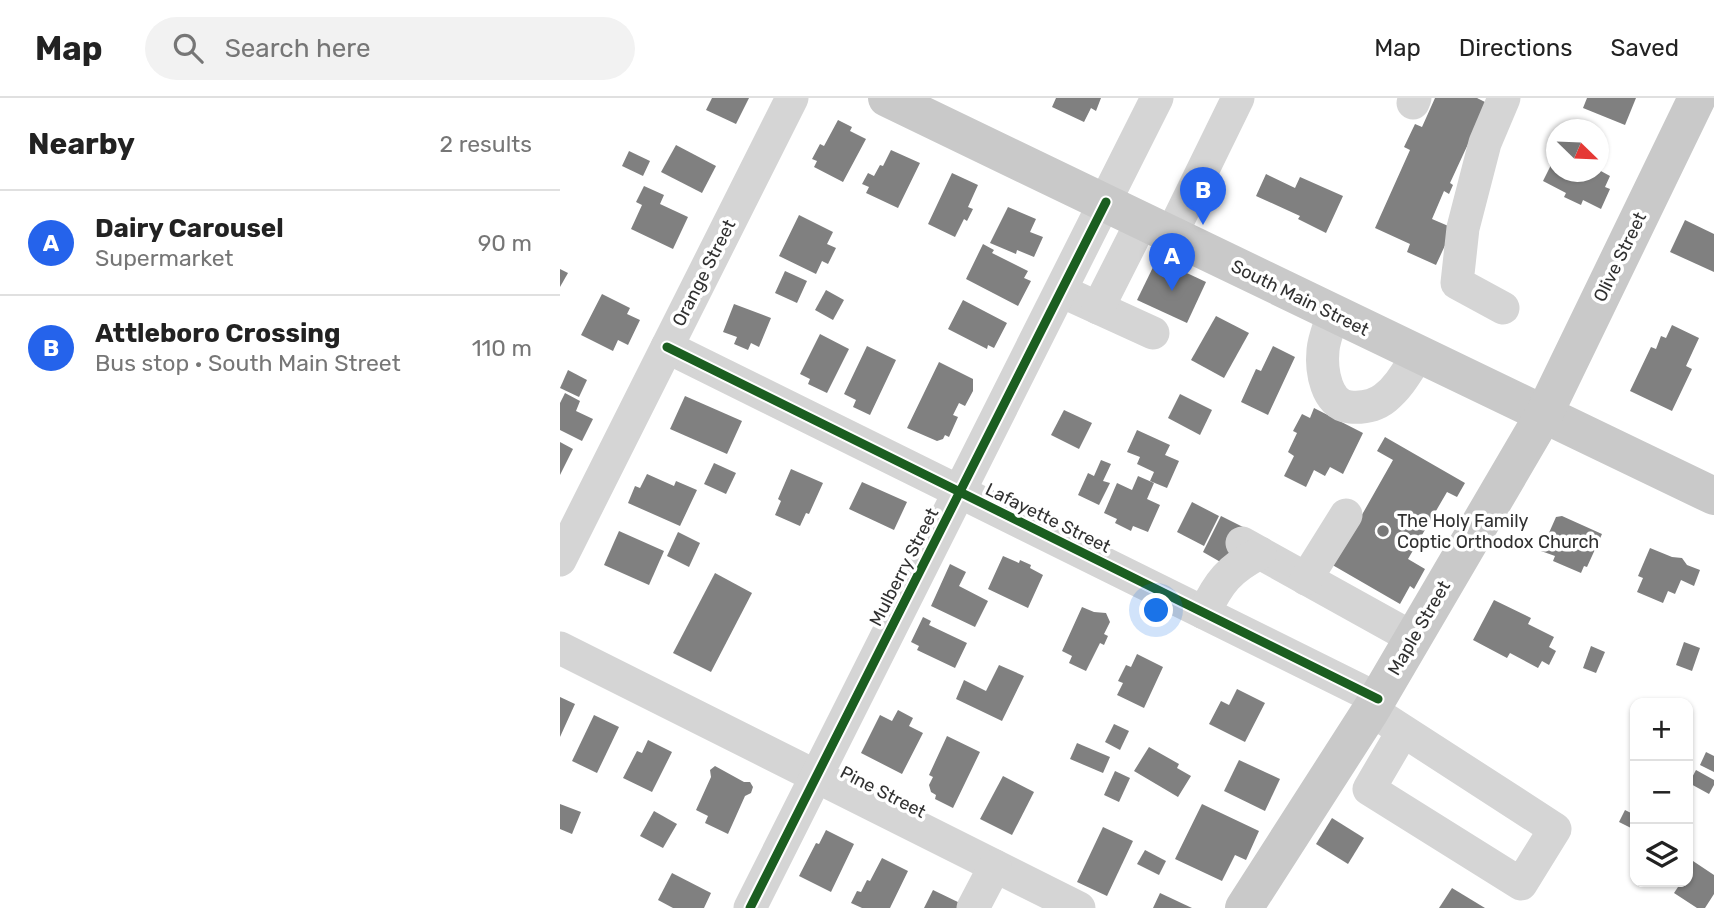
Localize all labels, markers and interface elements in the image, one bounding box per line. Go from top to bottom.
search box [145,17,635,80]
text: Map [35,29,103,68]
icon: search [169,29,207,67]
text: Search here [225,33,370,64]
text: Map [1374,34,1421,62]
text: Directions [1459,34,1572,62]
text: Saved [1610,34,1679,62]
north arrow [1546,119,1609,182]
text: Nearby [28,126,135,162]
text: 2 results [440,130,532,158]
pin: B [1180,167,1226,225]
street label: Olive Street [1589,209,1651,305]
text: Dairy Carousel [95,213,284,244]
street label: Orange Street [668,216,740,330]
text: A [43,229,59,257]
text: 90 m [478,229,532,257]
pin: A [1149,233,1195,291]
text: Supermarket [95,244,233,272]
street label: South Main Street [1227,255,1373,341]
text: Attleboro Crossing [95,318,341,349]
text: B [43,334,59,362]
text: 110 m [472,334,532,362]
text: Bus stop · South Main Street [95,349,401,377]
street label: Lafayette Street [982,478,1114,558]
street label: Mulberry Street [865,504,943,630]
place label: The Holy Family Coptic Orthodox Church [1397,510,1599,553]
marker: The Holy Family Coptic Orthodox Church [1375,523,1391,539]
street label: Maple Street [1383,577,1455,679]
your location [1139,593,1173,627]
map controls [1630,698,1693,887]
button: + [1630,698,1693,761]
street label: Pine Street [836,761,930,823]
button: − [1630,761,1693,824]
button: layers [1630,824,1693,887]

